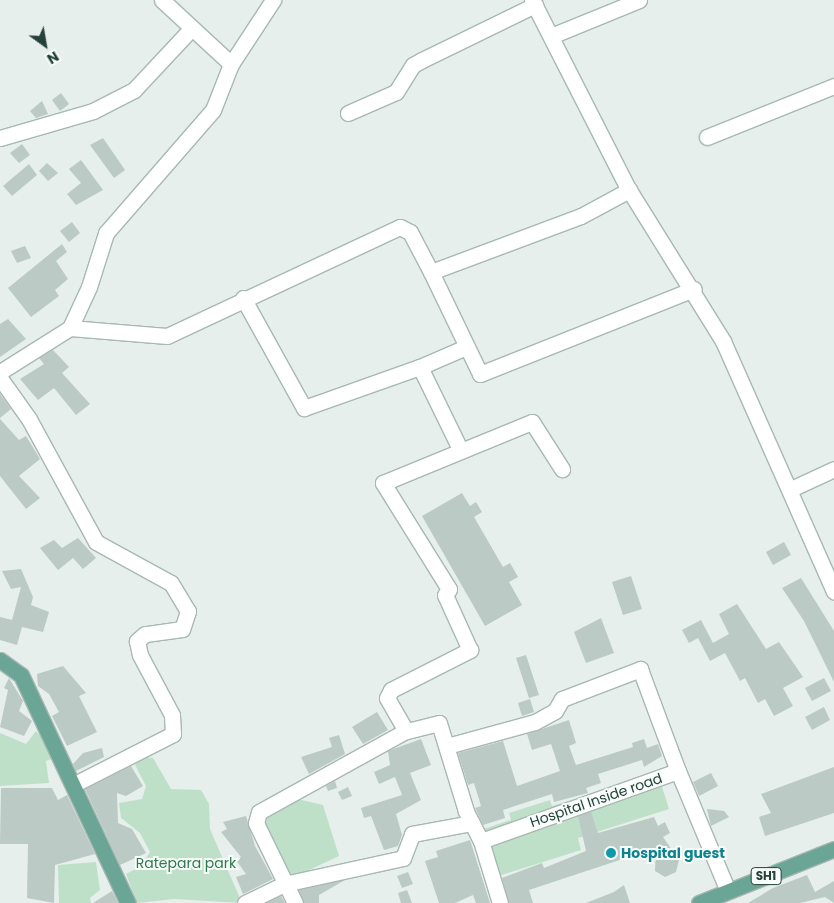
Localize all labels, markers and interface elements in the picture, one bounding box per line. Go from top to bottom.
north arrow [20,20,70,70]
text: N [43,46,63,69]
street label: Hospital Inside road [528,769,664,831]
place label: Hospital guest [621,845,725,861]
marker: Hospital guest [605,847,617,859]
park label: Ratepara park [136,855,236,871]
road number: SH1 [750,866,782,886]

